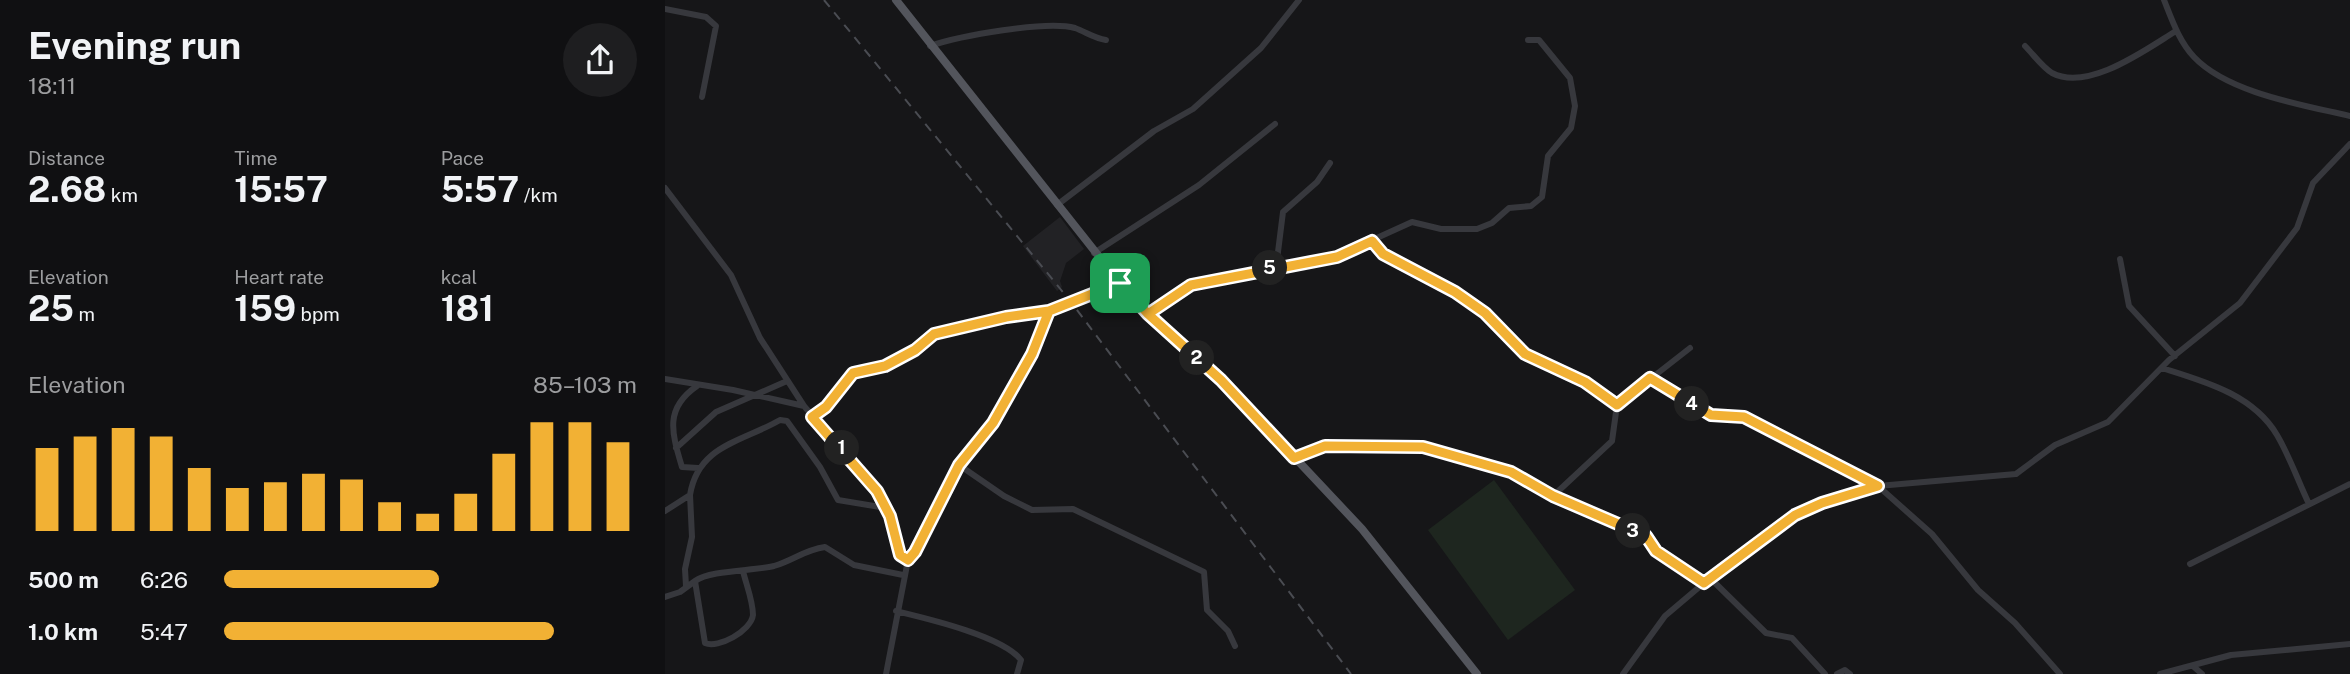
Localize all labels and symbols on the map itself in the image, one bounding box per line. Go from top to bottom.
pin: 5 [1253,250,1287,286]
pin [1090,253,1150,313]
pin: 2 [1179,340,1215,376]
pin: 4 [1675,386,1709,422]
pin: 1 [825,430,859,466]
pin: 3 [1615,514,1651,548]

